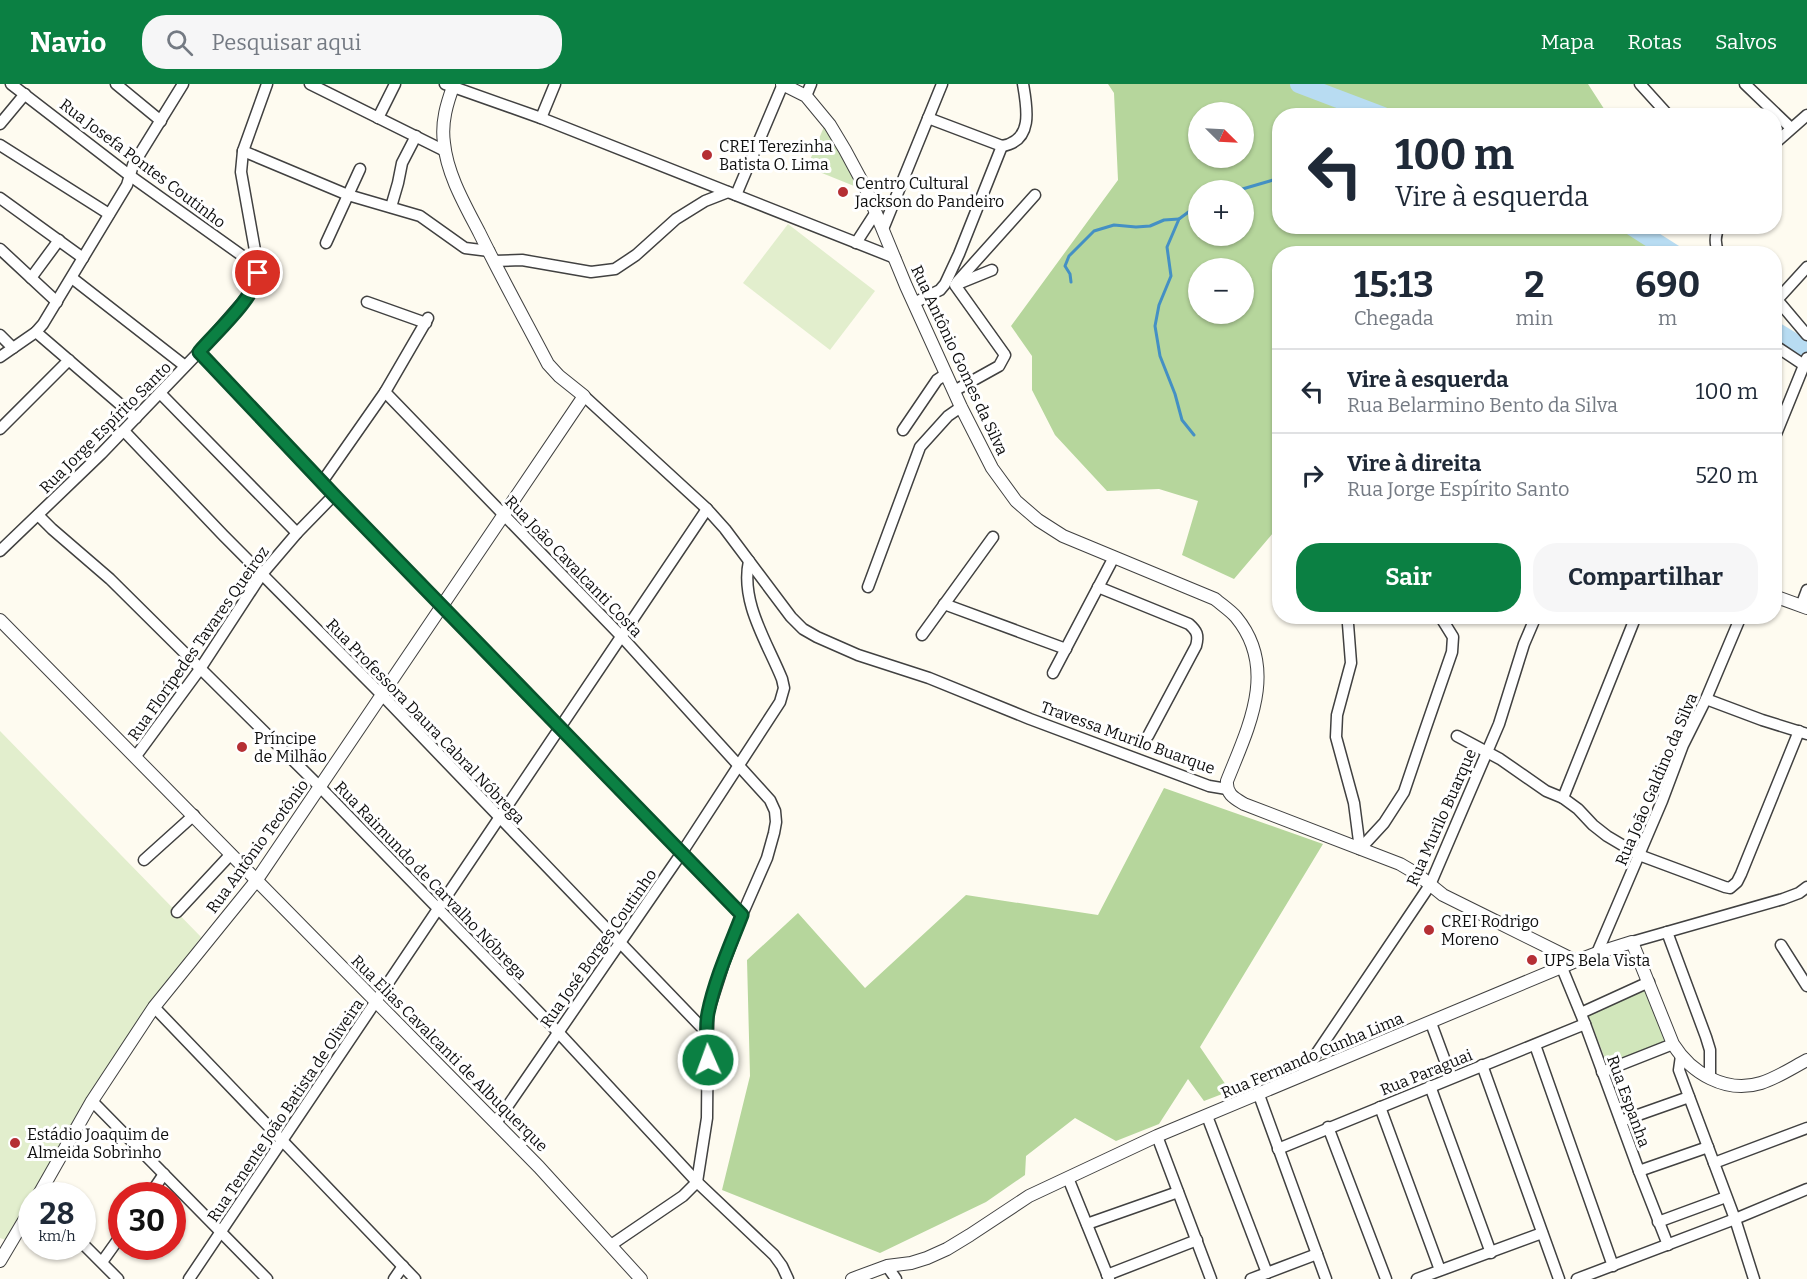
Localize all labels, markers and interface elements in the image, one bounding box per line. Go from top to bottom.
search box [142,15,562,69]
text: Navio [30,26,106,59]
icon: search [163,26,196,59]
text: Pesquisar aqui [211,29,361,56]
text: Mapa [1541,29,1595,55]
text: Rotas [1628,29,1682,55]
text: Salvos [1715,29,1777,55]
street label: Rua Josefa Pontes Coutinho [56,95,229,232]
north arrow [1188,102,1254,168]
map controls [1188,102,1254,324]
text: 100 m [1395,130,1514,180]
icon: left [1296,132,1374,210]
place label: CREI Terezinha Batista O. Lima [719,137,833,174]
marker: CREI Terezinha Batista O. Lima [700,148,714,162]
place label: Centro Cultural Jackson do Pandeiro [854,174,1004,211]
button: + [1188,180,1254,246]
text: Vire à esquerda [1395,181,1589,213]
marker: Centro Cultural Jackson do Pandeiro [836,185,850,199]
pin [232,247,283,298]
icon: arrive [241,256,274,289]
button: − [1188,258,1254,324]
street label: Rua Antônio Gomes da Silva [907,262,1012,458]
text: 15:13 [1354,263,1434,307]
text: 2 [1524,263,1544,307]
text: 690 [1635,263,1700,307]
text: Chegada [1354,306,1434,330]
text: min [1516,306,1553,330]
text: m [1658,306,1677,330]
street label: Rua Jorge Espírito Santo [36,358,175,497]
text: Vire à esquerda [1347,366,1508,393]
icon: left [1296,375,1329,408]
text: 100 m [1695,378,1758,405]
text: Rua Belarmino Bento da Silva [1347,393,1618,417]
text: Vire à direita [1347,450,1481,477]
icon: right [1296,459,1329,492]
text: 520 m [1695,462,1758,489]
text: Rua Jorge Espírito Santo [1347,477,1569,501]
street label: Rua João Cavalcanti Costa [501,492,646,641]
street label: Rua Florípedes Tavares Queiroz [124,542,273,744]
button: Sair [1296,543,1521,612]
button: Compartilhar [1533,543,1758,612]
street label: Rua Professora Daura Cabral Nóbrega [322,615,529,828]
street label: Rua João Galdino da Silva [1611,690,1702,868]
street label: Travessa Murilo Buarque [1038,697,1218,778]
place label: Príncipe de Milhão [254,729,327,766]
marker: Príncipe de Milhão [235,740,249,754]
street label: Rua Murilo Buarque [1403,746,1480,889]
street label: Rua Antônio Teotônio [202,776,312,917]
street label: Rua Raimundo de Carvalho Nóbrega [331,777,531,984]
street label: Rua José Borges Coutinho [536,865,660,1031]
place label: CREI Rodrigo Moreno [1441,912,1539,949]
marker: CREI Rodrigo Moreno [1422,923,1436,937]
street label: Rua Elias Cavalcanti de Albuquerque [347,951,552,1156]
place label: UPS Bela Vista [1544,951,1651,970]
marker: UPS Bela Vista [1525,953,1539,967]
street label: Rua Tenente João Batista de Oliveira [203,995,368,1226]
street label: Rua Fernando Cunha Lima [1218,1008,1406,1103]
position arrow [676,1028,740,1092]
street label: Rua Paraguai [1377,1045,1475,1100]
street label: Rua Espanha [1603,1053,1654,1150]
place label: Estádio Joaquim de Almeida Sobrinho [27,1125,169,1162]
marker: Estádio Joaquim de Almeida Sobrinho [8,1136,22,1150]
speed limit sign: 30 [108,1182,186,1260]
text: 28 [40,1196,74,1232]
text: km/h [38,1227,76,1245]

